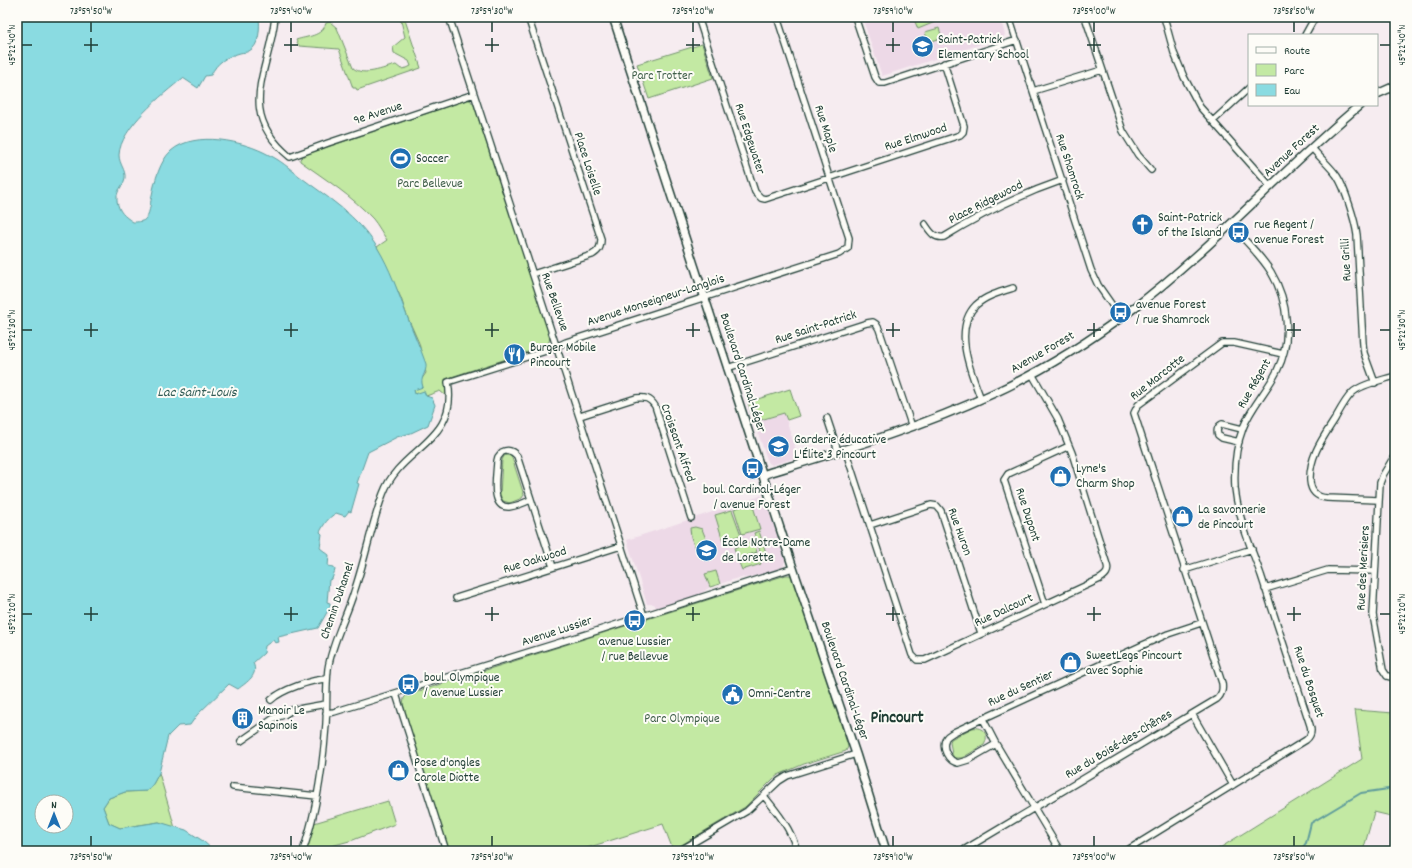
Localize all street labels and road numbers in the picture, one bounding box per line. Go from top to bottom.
street label: 9e Avenue [351,97,405,131]
street label: Rue Edgewater [729,101,769,177]
street label: Rue Maple [808,103,842,156]
street label: Rue Elmwood [882,119,950,157]
street label: Avenue Forest [1260,120,1325,182]
street label: Place Loiselle [568,130,606,198]
street label: Rue Shamrock [1049,131,1089,203]
street label: Place Ridgewood [945,176,1027,230]
street label: Rue Grilli [1336,237,1358,282]
street label: Rue Bellevue [535,270,573,334]
street label: Avenue Monseigneur-Langlois [585,270,727,332]
street label: Rue Saint-Patrick [773,306,859,350]
street label: Boulevard Cardinal-Léger [714,311,770,435]
street label: Avenue Forest [1008,327,1079,379]
street label: Rue Marcotte [1126,350,1190,406]
street label: Rue Régent [1233,355,1277,412]
street label: Croissant Alfred [655,401,699,485]
street label: Rue Dupont [1009,486,1045,545]
street label: Rue Huron [942,505,976,559]
street label: Rue des Merisiers [1352,525,1376,611]
street label: Rue Oakwood [501,542,569,580]
street label: Chemin Duhamel [316,560,360,642]
street label: Rue Dalcourt [972,589,1037,633]
street label: Avenue Lussier [519,612,595,652]
street label: Boulevard Cardinal-Léger [815,619,873,743]
street label: Rue du Bosquet [1287,644,1329,721]
street label: Rue du Sentier [985,665,1057,713]
street label: Rue du Boisé-des-Chênes [1062,705,1176,785]

